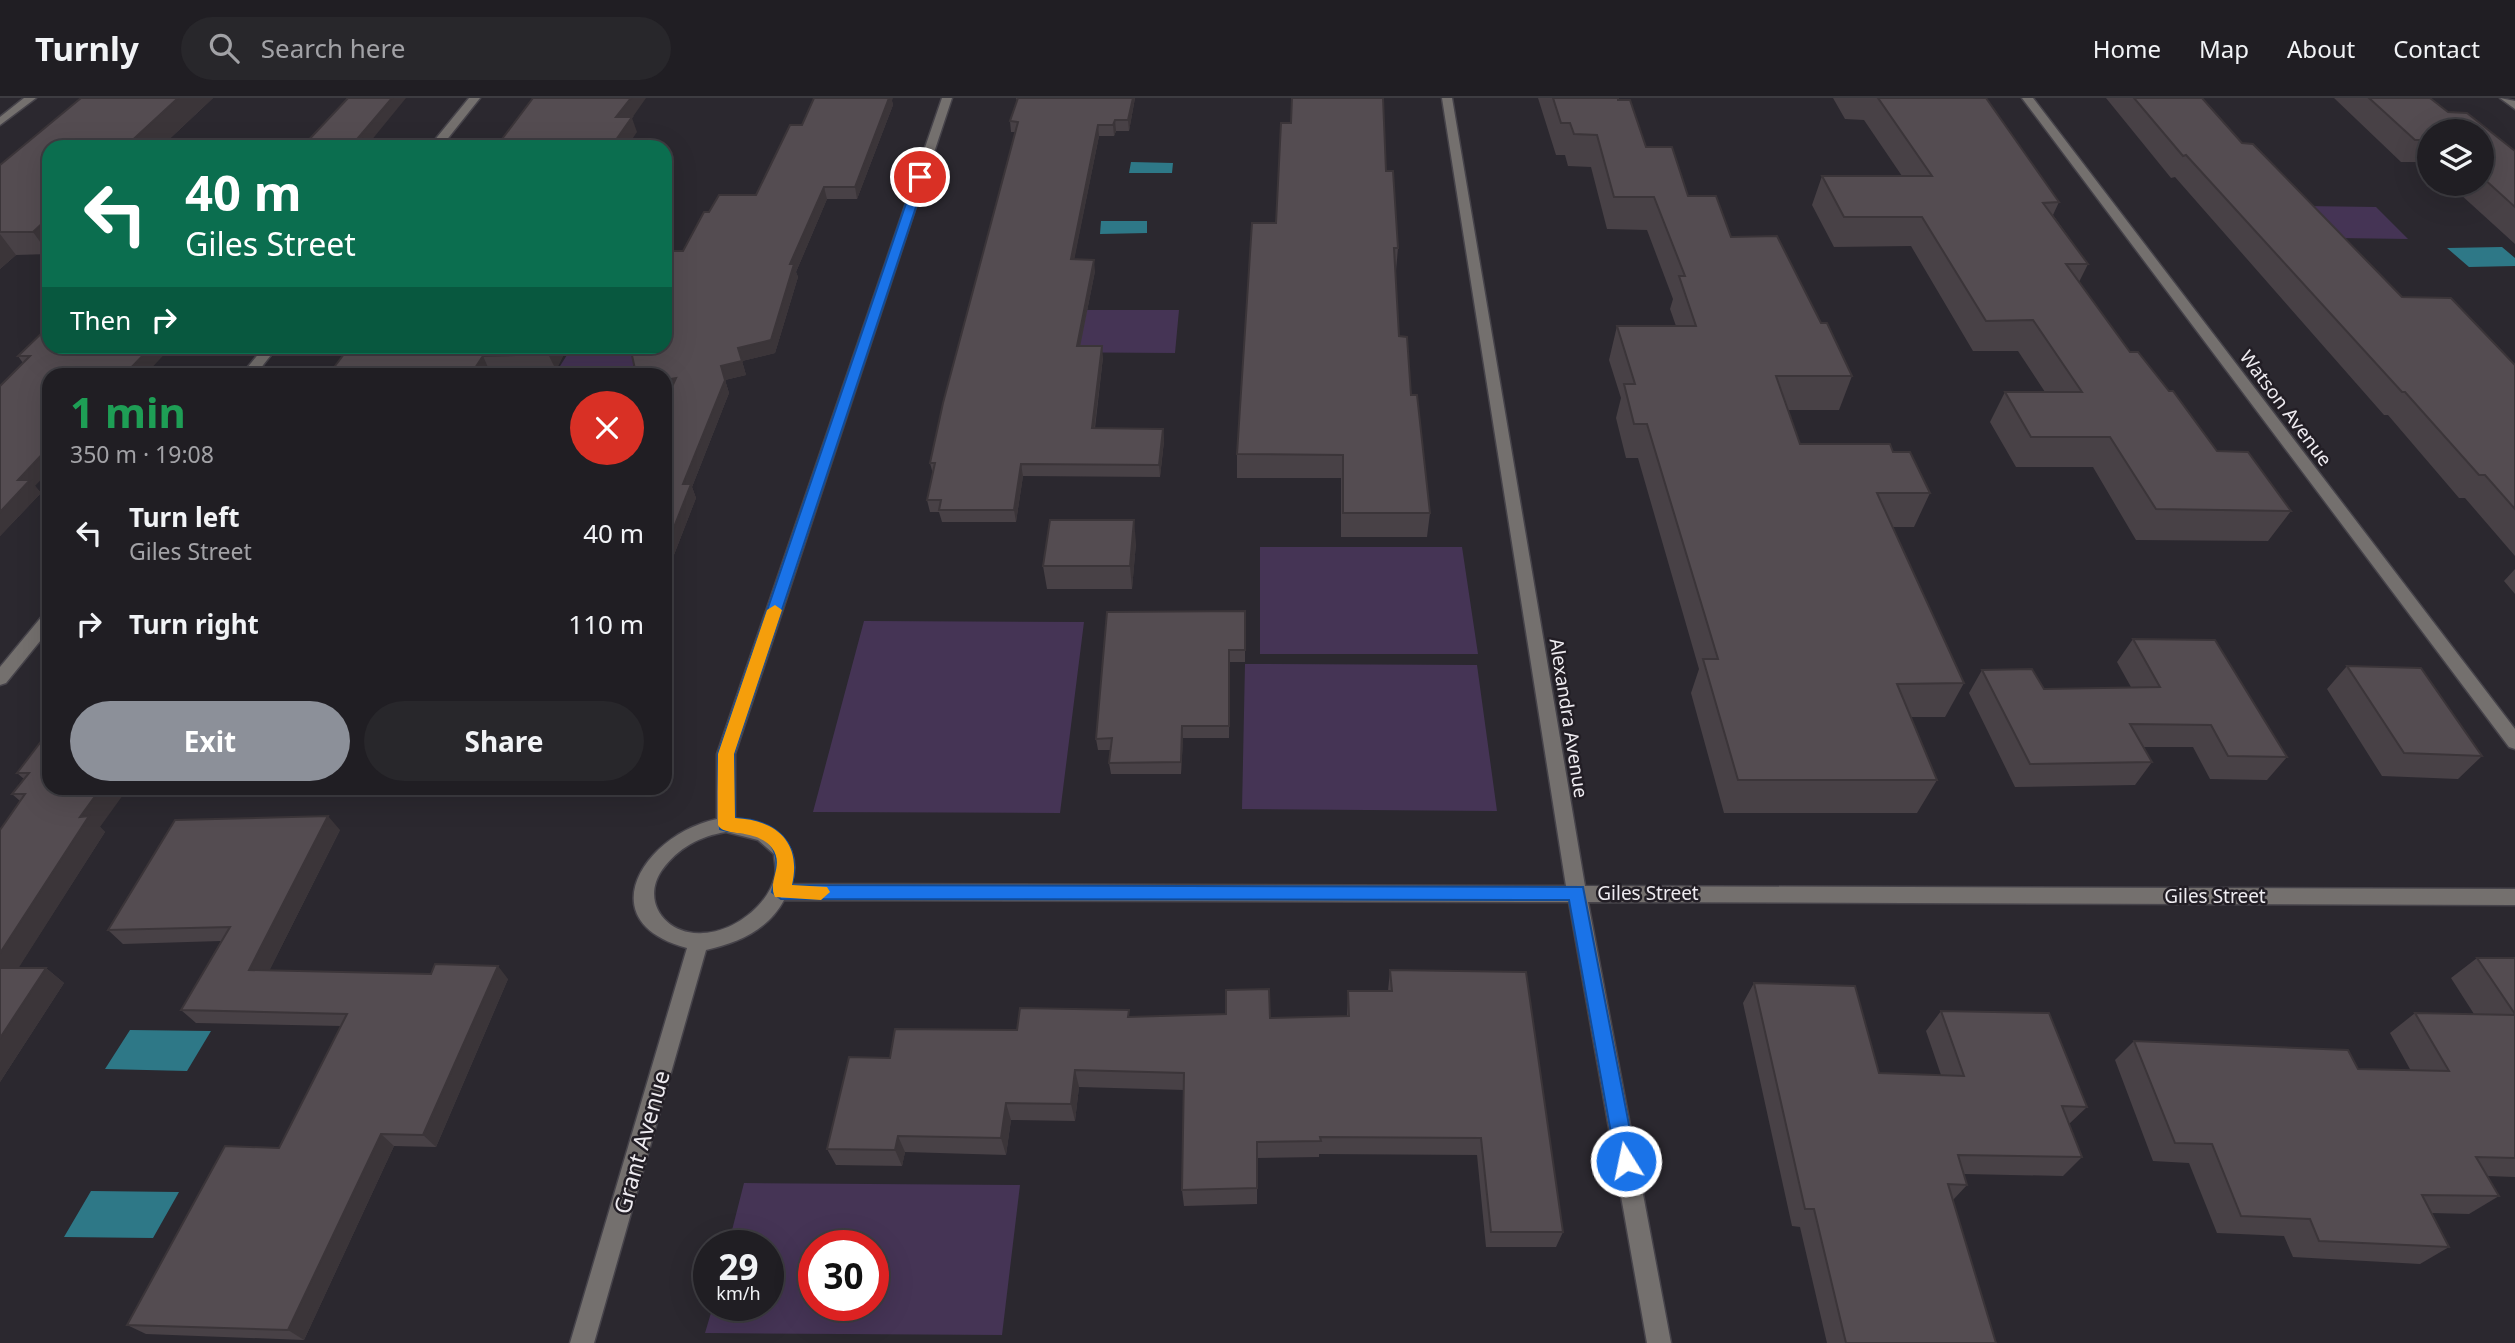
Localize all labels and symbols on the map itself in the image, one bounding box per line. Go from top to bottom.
pin [890,147,950,207]
street label: Watson Avenue [2234,345,2338,471]
street label: Alexandra Avenue [1544,636,1594,800]
street label: Giles Street [1597,880,1699,906]
street label: Giles Street [2164,883,2266,909]
street label: Grant Avenue [605,1066,677,1218]
position arrow [1589,1124,1663,1198]
speed limit sign: 30 [798,1230,889,1321]

